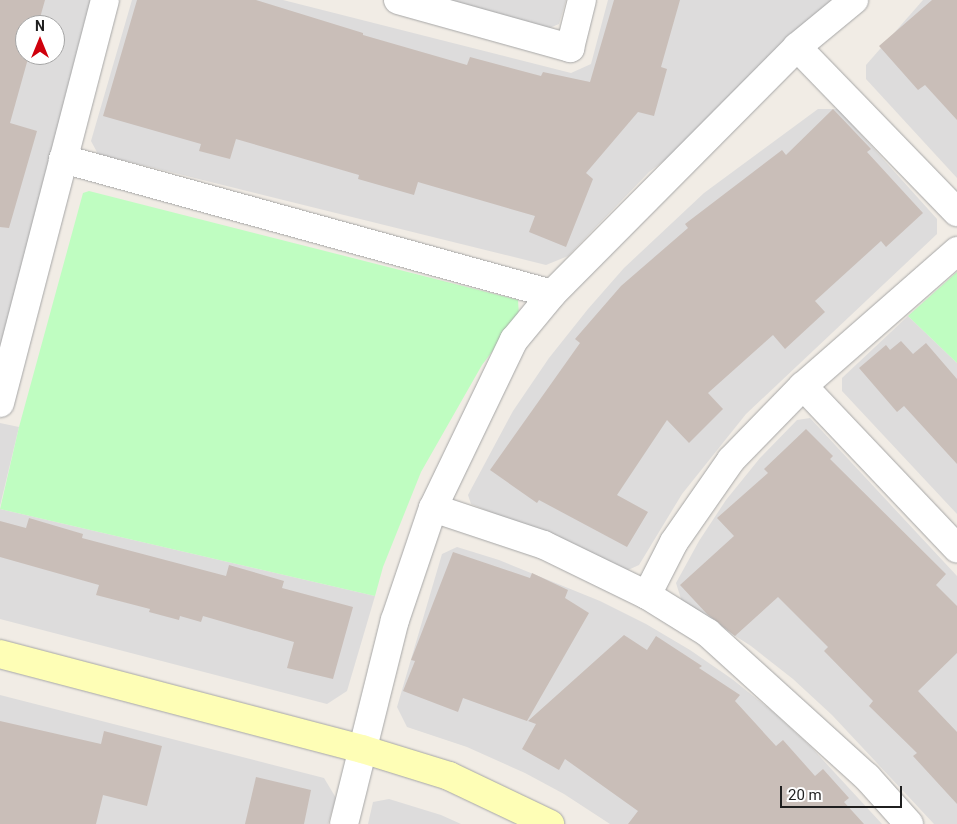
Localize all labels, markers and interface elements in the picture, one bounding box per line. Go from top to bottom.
north arrow [15,15,65,65]
text: N [35,18,45,34]
scale bar [782,776,904,808]
text: 20 m [788,786,822,804]

